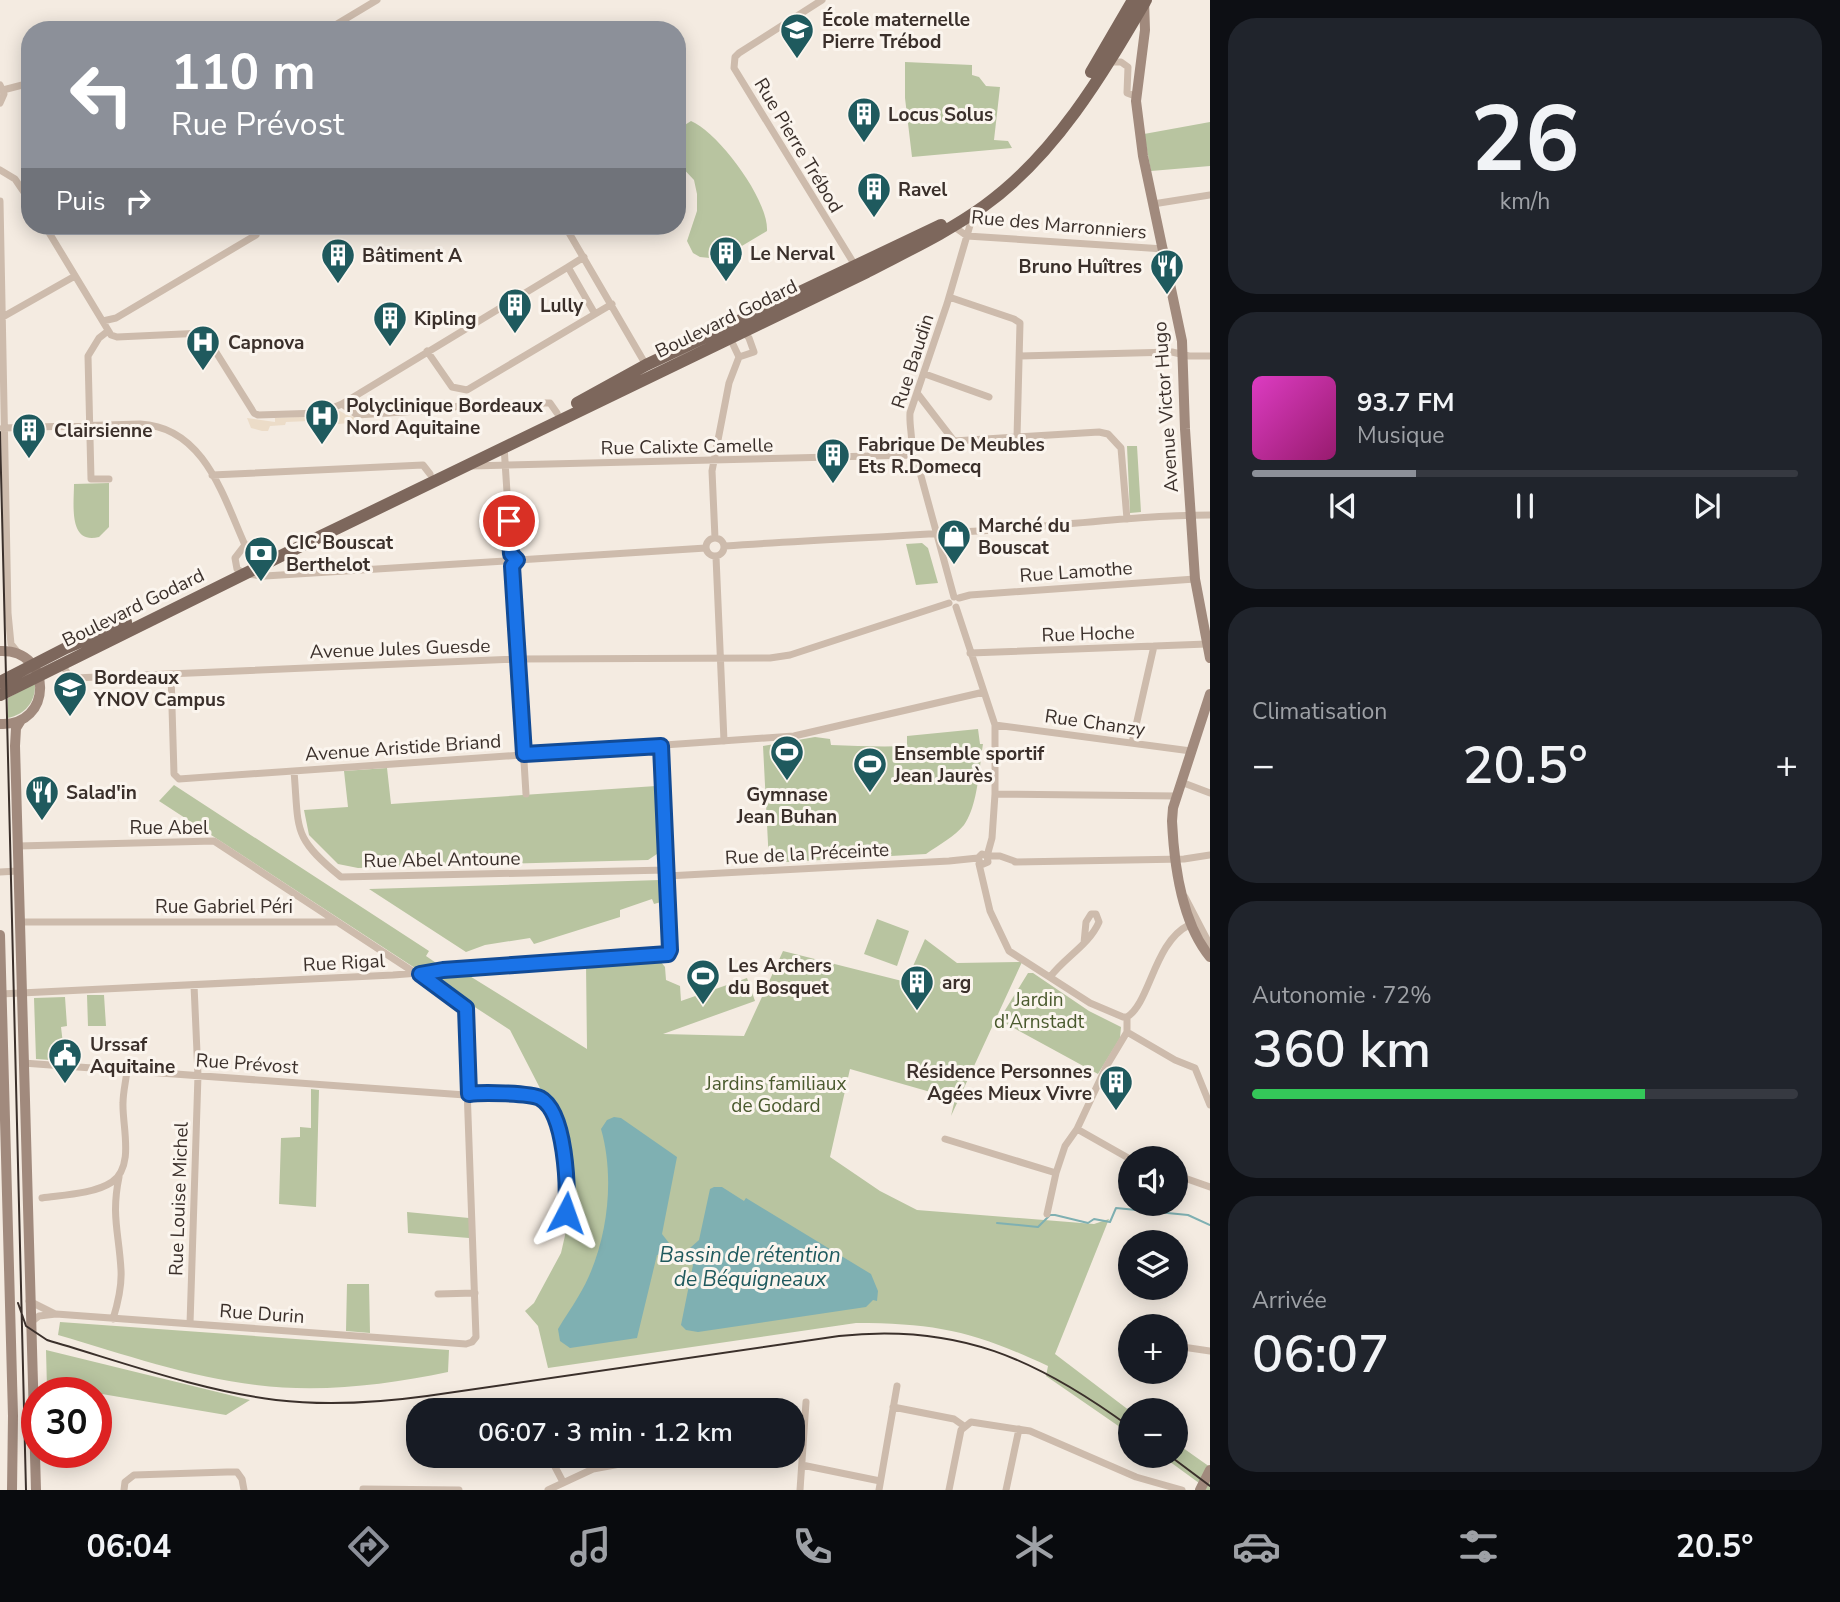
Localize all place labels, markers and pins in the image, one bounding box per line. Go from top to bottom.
place label: École maternelle Pierre Trébod [822,7,970,55]
school or university icon: École maternelle Pierre Trébod [778,11,816,60]
building icon: Locus Solus [845,95,883,144]
place label: Locus Solus [888,102,993,128]
building icon: Ravel [855,170,893,219]
place label: Ravel [898,177,947,203]
building icon: Le Nerval [707,234,745,283]
building icon: Bâtiment A [319,236,357,285]
place label: Le Nerval [750,241,835,267]
place label: Bâtiment A [362,243,463,269]
restaurant icon: Bruno Huîtres [1148,247,1186,296]
place label: Bruno Huîtres [1019,254,1142,280]
building icon: Lully [496,286,534,335]
place label: Lully [540,293,584,319]
building icon: Kipling [371,299,409,348]
place label: Kipling [414,306,476,332]
hospital icon: Capnova [184,323,222,372]
place label: Capnova [228,330,304,356]
place label: Polyclinique Bordeaux Nord Aquitaine [346,393,544,441]
hospital icon: Polyclinique Bordeaux Nord Aquitaine [303,397,341,446]
building icon: Clairsienne [10,411,48,460]
place label: Clairsienne [54,418,153,444]
place label: Fabrique De Meubles Ets R.Domecq [858,432,1045,480]
building icon: Fabrique De Meubles Ets R.Domecq [814,436,852,485]
pin [479,491,539,551]
place label: Marché du Bouscat [978,513,1070,561]
shop icon: Marché du Bouscat [935,517,973,566]
place label: CIC Bouscat Berthelot [286,530,394,578]
bank icon: CIC Bouscat Berthelot [242,534,280,583]
place label: Bordeaux YNOV Campus [93,665,225,713]
school or university icon: Bordeaux YNOV Campus [51,669,89,718]
sports icon: Gymnase Jean Buhan [768,733,806,782]
place label: Ensemble sportif Jean Jaurès [893,741,1045,789]
sports icon: Ensemble sportif Jean Jaurès [851,745,889,794]
restaurant icon: Salad'in [23,773,61,822]
place label: Salad'in [66,780,137,806]
place label: Gymnase Jean Buhan [736,782,837,830]
place label: Les Archers du Bosquet [728,953,832,1001]
sports icon: Les Archers du Bosquet [684,957,722,1006]
building icon: arg [898,963,936,1012]
place label: arg [942,970,971,996]
place label: Urssaf Aquitaine [90,1032,175,1080]
public building icon: Urssaf Aquitaine [46,1036,84,1085]
place label: Résidence Personnes Agées Mieux Vivre [906,1059,1092,1107]
building icon: Résidence Personnes Agées Mieux Vivre [1097,1063,1135,1112]

